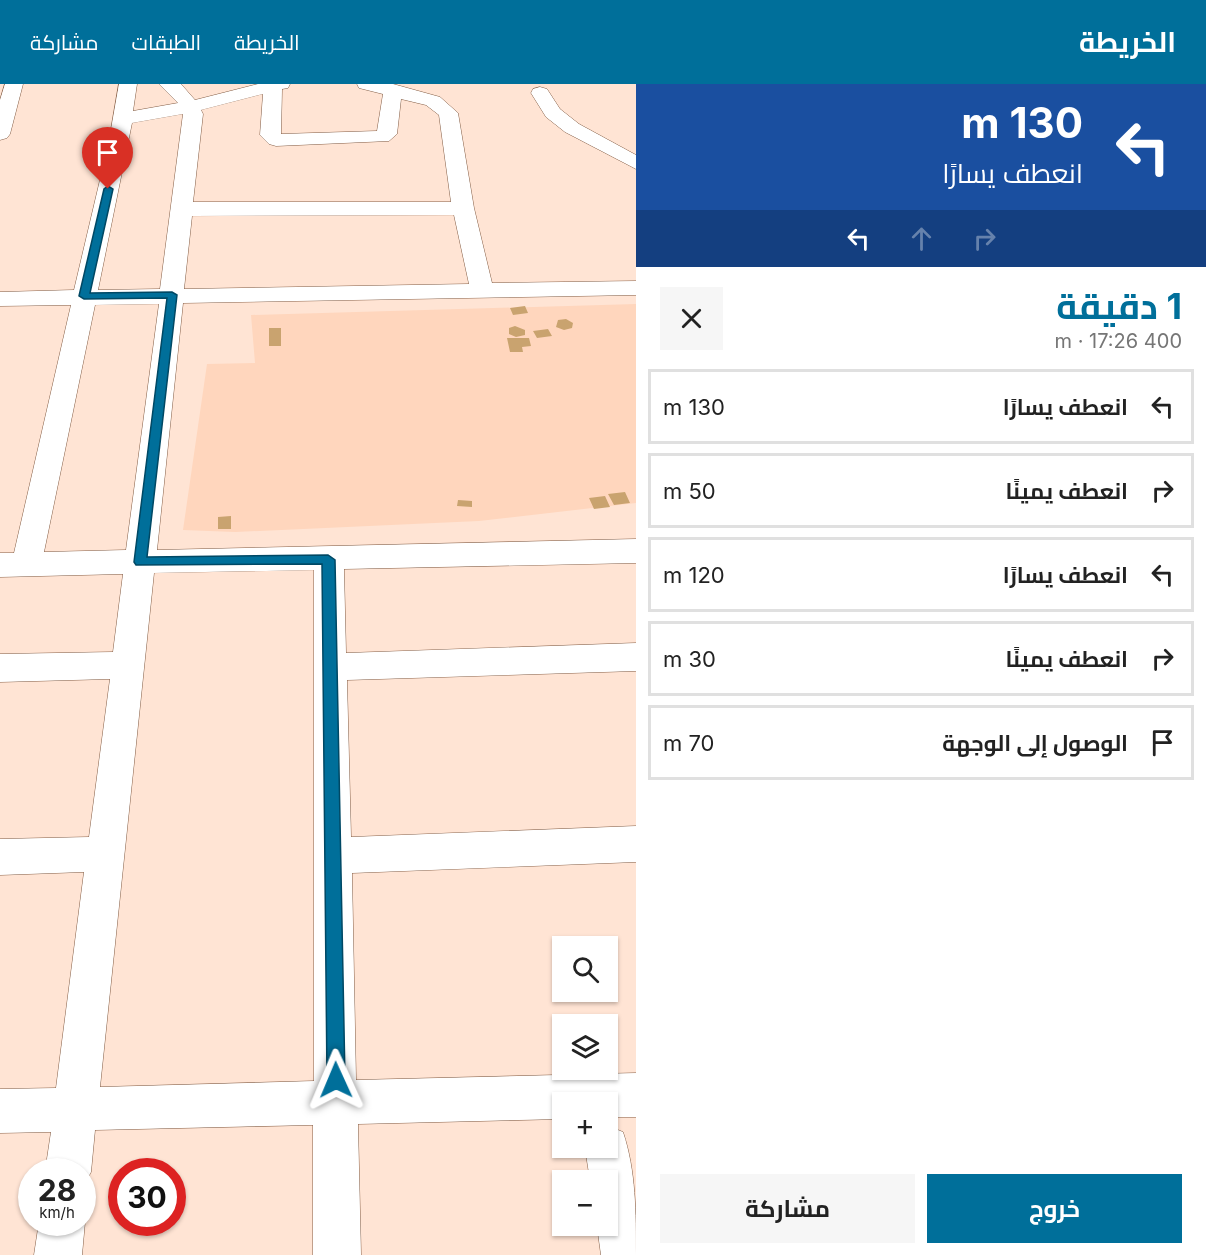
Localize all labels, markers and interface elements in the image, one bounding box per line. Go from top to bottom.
text: الخريطة [1079,25,1176,59]
text: مشاركة [30,30,99,55]
text: الطبقات [132,30,201,55]
text: الخريطة [234,30,300,55]
text: 130 m [961,97,1083,148]
icon: left [1104,108,1182,186]
pin [82,127,133,189]
icon: arrive [91,136,124,169]
text: انعطف يسارًا [942,157,1083,190]
icon: left [842,222,875,255]
icon: ahead [905,222,938,255]
icon: right [968,222,1001,255]
text: 1 دقيقة [1056,284,1182,328]
button: close [660,287,723,350]
text: 400 m · 17:26 [1055,329,1182,353]
icon: left [1146,390,1179,423]
text: 130 m [663,394,725,420]
text: انعطف يسارًا [1003,394,1128,420]
icon: right [1146,474,1179,507]
text: 50 m [663,478,716,504]
text: انعطف يمينًا [1006,478,1128,504]
icon: left [1146,558,1179,591]
text: 120 m [663,562,725,588]
text: انعطف يسارًا [1003,562,1128,588]
icon: right [1146,642,1179,675]
text: 30 m [663,646,716,672]
text: انعطف يمينًا [1006,646,1128,672]
icon: arrive [1146,726,1179,759]
text: 70 m [663,730,714,756]
text: الوصول إلى الوجهة [942,730,1128,756]
map controls [552,936,618,1236]
button: search [552,936,618,1002]
button: layers [552,1014,618,1080]
position arrow [304,1048,368,1112]
button: + [552,1092,618,1158]
speed limit sign: 30 [108,1158,186,1236]
button: − [552,1170,618,1236]
text: 28 [38,1172,76,1208]
button: مشاركة [660,1174,915,1243]
button: خروج [927,1174,1182,1243]
text: km/h [39,1203,75,1222]

